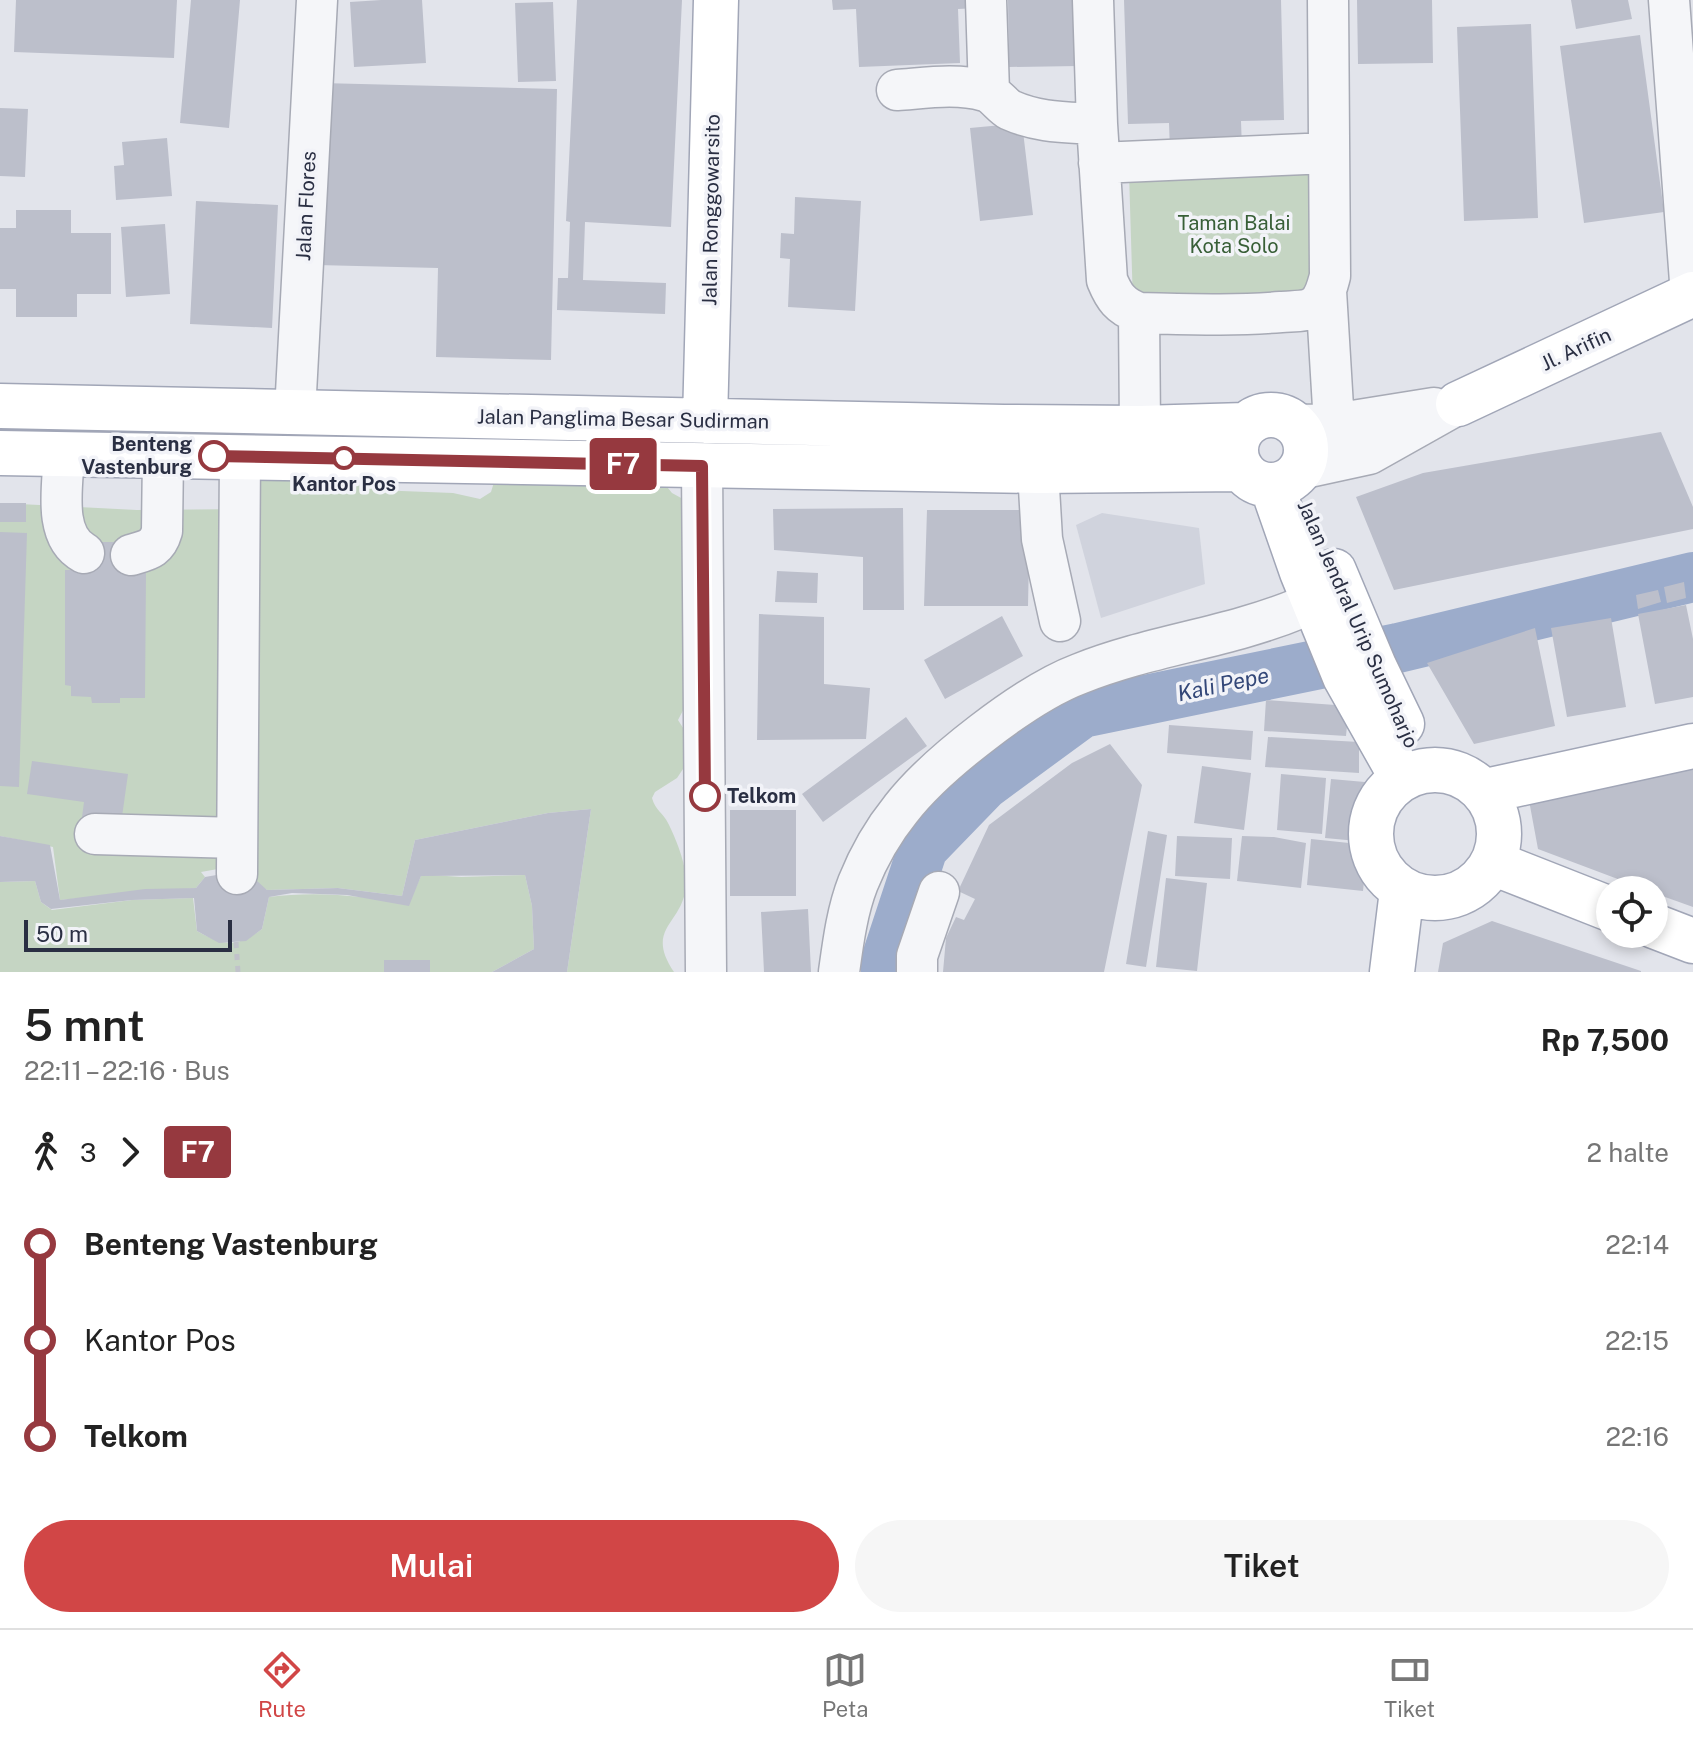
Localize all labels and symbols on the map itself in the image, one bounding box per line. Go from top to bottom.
street label: Jalan Ronggowarsito [697,114,725,306]
street label: Jalan Flores [291,150,321,262]
park label: Taman Balai Kota Solo [1178,211,1290,258]
street label: Jl. Arifin [1537,322,1615,376]
street label: Jalan Panglima Besar Sudirman [477,404,769,434]
place label: Benteng Vastenburg [81,432,192,479]
line badge: F7 [587,438,659,490]
marker: Benteng Vastenburg [199,441,229,471]
marker: Kantor Pos [333,447,355,469]
place label: Kantor Pos [292,472,396,496]
street label: Jalan Jendral Urip Sumoharjo [1292,496,1424,752]
water label: Kali Pepe [1175,662,1271,706]
marker: Telkom [690,781,720,811]
place label: Telkom [727,784,796,808]
scale bar [24,916,232,952]

